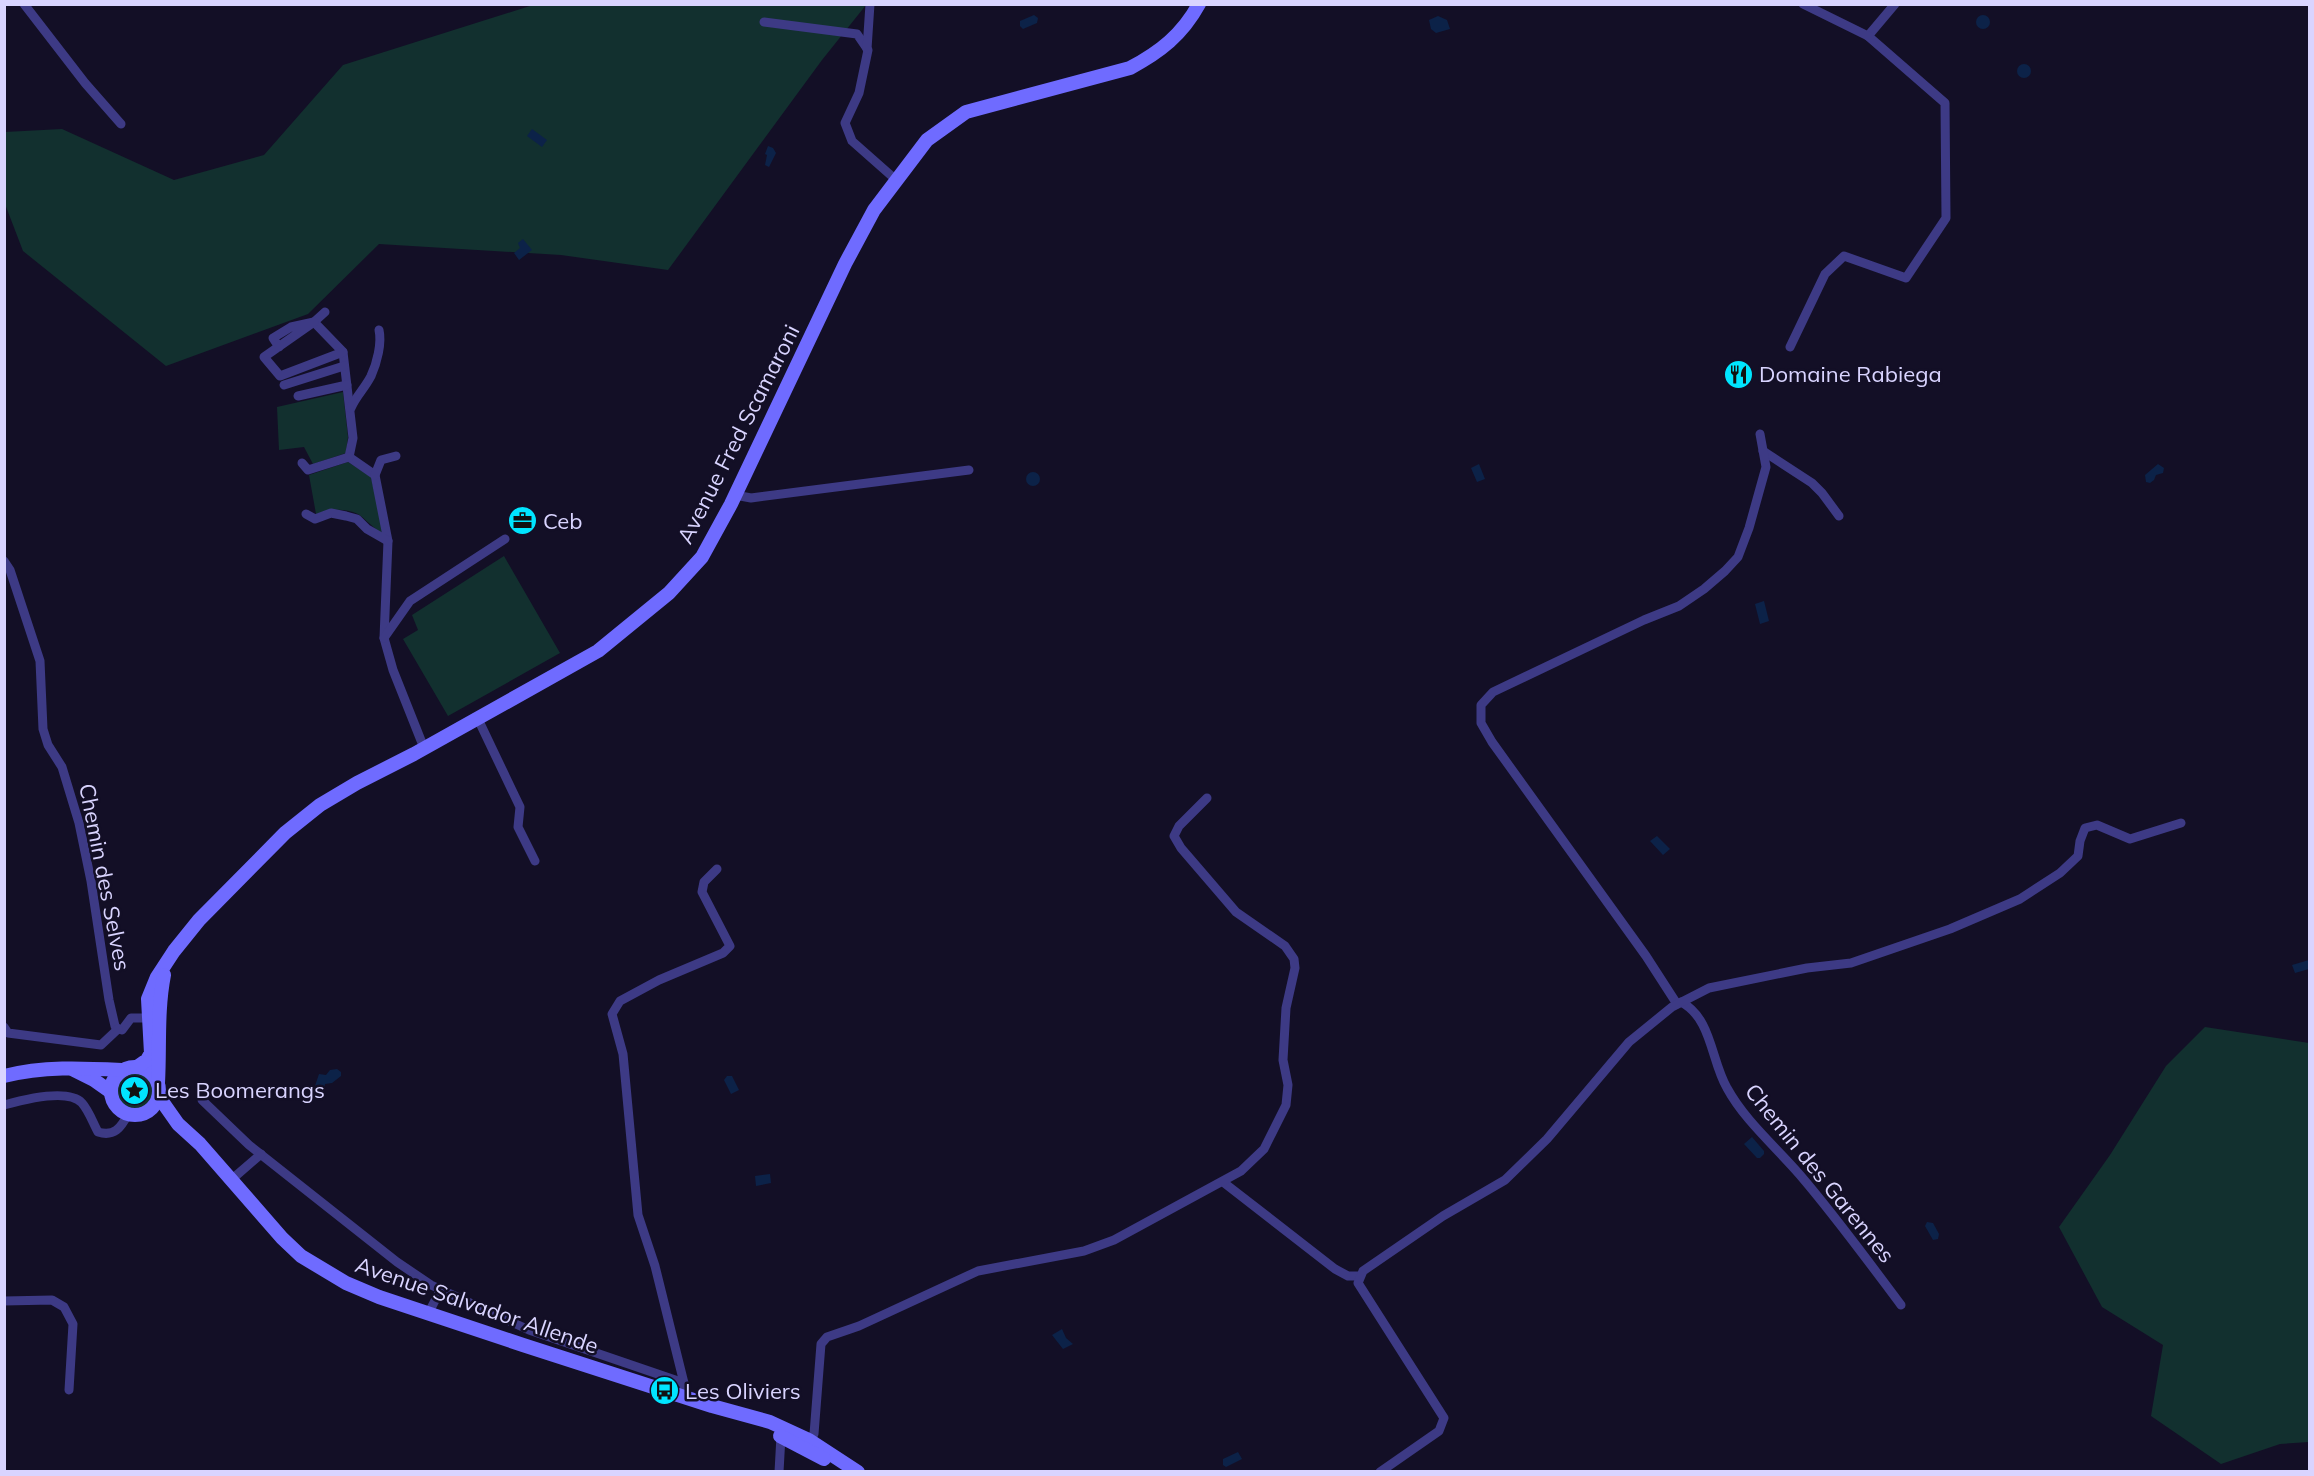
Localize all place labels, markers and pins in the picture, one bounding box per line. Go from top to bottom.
restaurant icon: Domaine Rabiega [1722,358,1754,390]
place label: Domaine Rabiega [1759,360,1942,388]
office icon: Ceb [506,505,538,537]
place label: Ceb [543,507,582,535]
place icon: Les Boomerangs [118,1074,150,1106]
place label: Les Boomerangs [155,1076,325,1104]
bus stop icon: Les Oliviers [648,1375,680,1407]
place label: Les Oliviers [685,1377,801,1405]

